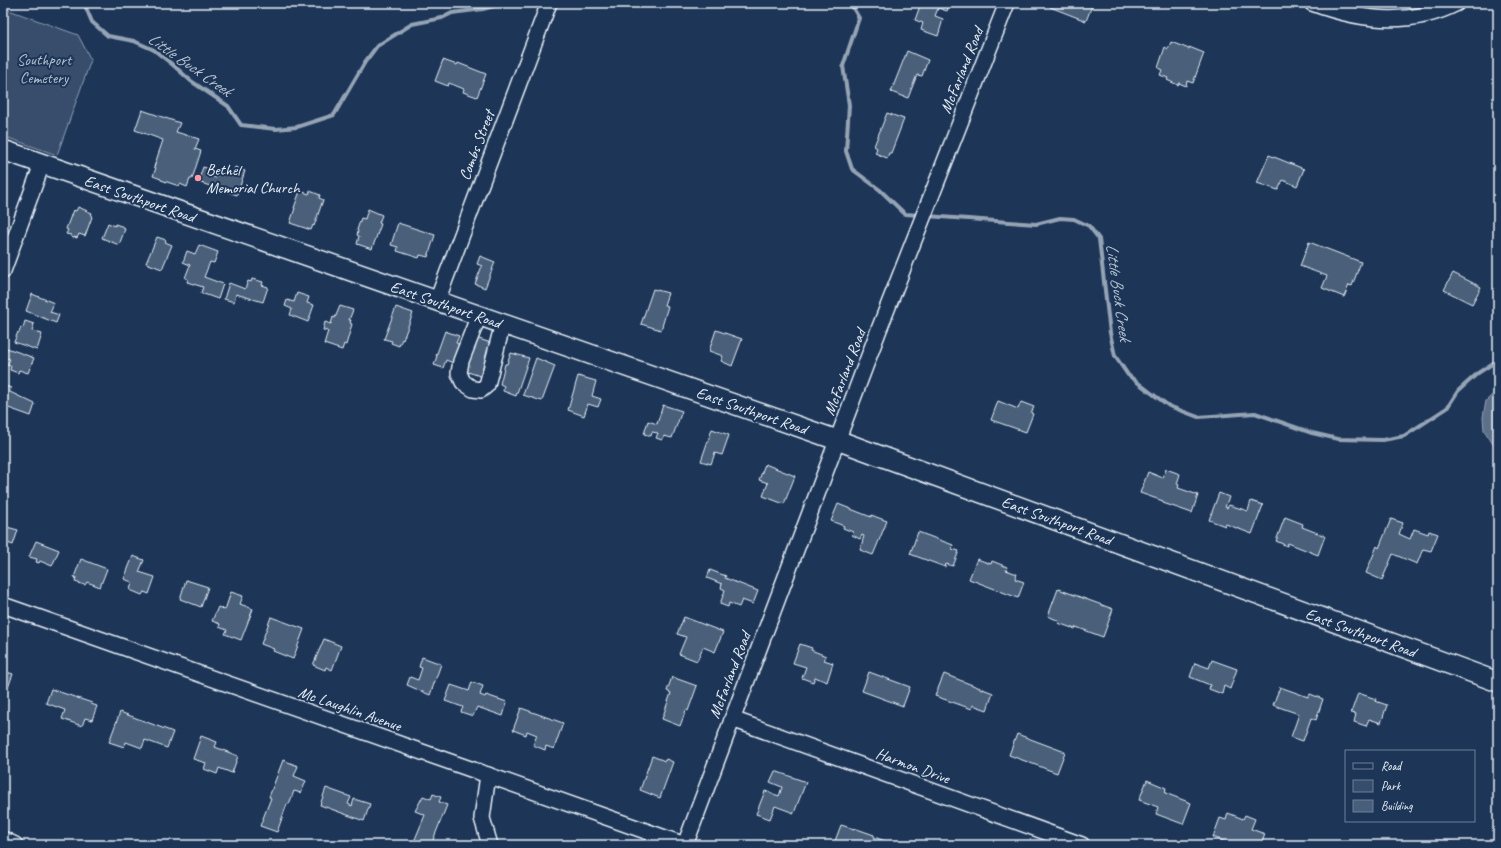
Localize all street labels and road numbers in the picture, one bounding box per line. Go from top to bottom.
street label: McFarland Road [936,22,989,116]
street label: Combs Street [455,105,500,183]
street label: East Southport Road [82,171,200,228]
street label: East Southport Road [388,277,506,334]
street label: McFarland Road [819,324,872,418]
street label: East Southport Road [694,383,812,440]
street label: East Southport Road [999,492,1117,551]
street label: East Southport Road [1303,604,1421,663]
street label: McFarland Road [704,627,757,721]
street label: Mc Laughlin Avenue [296,682,405,736]
street label: Harmon Drive [873,743,954,789]

